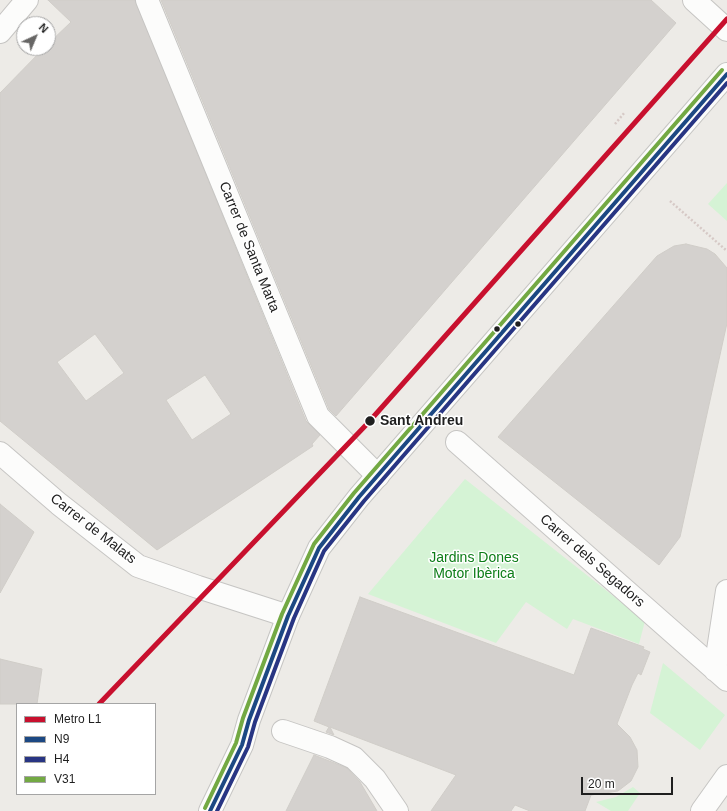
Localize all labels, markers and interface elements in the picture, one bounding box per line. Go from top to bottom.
north arrow [16,16,56,56]
text: N [37,21,51,35]
street label: Carrer de Santa Marta [215,179,283,315]
unlabelled marker [513,319,523,329]
unlabelled marker [492,324,502,334]
place label: Sant Andreu [380,413,463,429]
marker: Sant Andreu [363,414,377,428]
street label: Carrer de Malats [47,490,139,568]
street label: Carrer dels Segadors [536,511,648,611]
park label: Jardins Dones Motor Ibèrica [429,550,519,582]
legend [16,703,156,795]
text: Metro L1 [54,712,101,726]
text: N9 [54,732,69,746]
text: H4 [54,752,69,766]
scale bar [583,769,675,795]
text: V31 [54,772,75,786]
text: 20 m [588,777,615,791]

